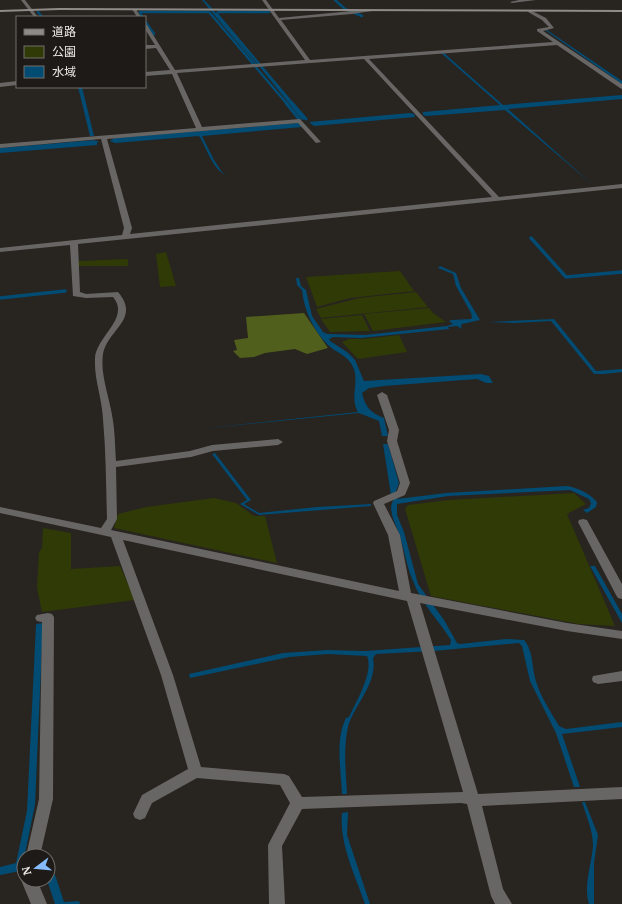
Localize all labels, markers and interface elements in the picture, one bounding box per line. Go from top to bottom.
legend [16,16,146,88]
text: 道路 [52,24,76,39]
text: 公園 [52,44,76,59]
text: 水域 [52,64,76,79]
north arrow [16,848,56,888]
text: N [18,864,34,877]

